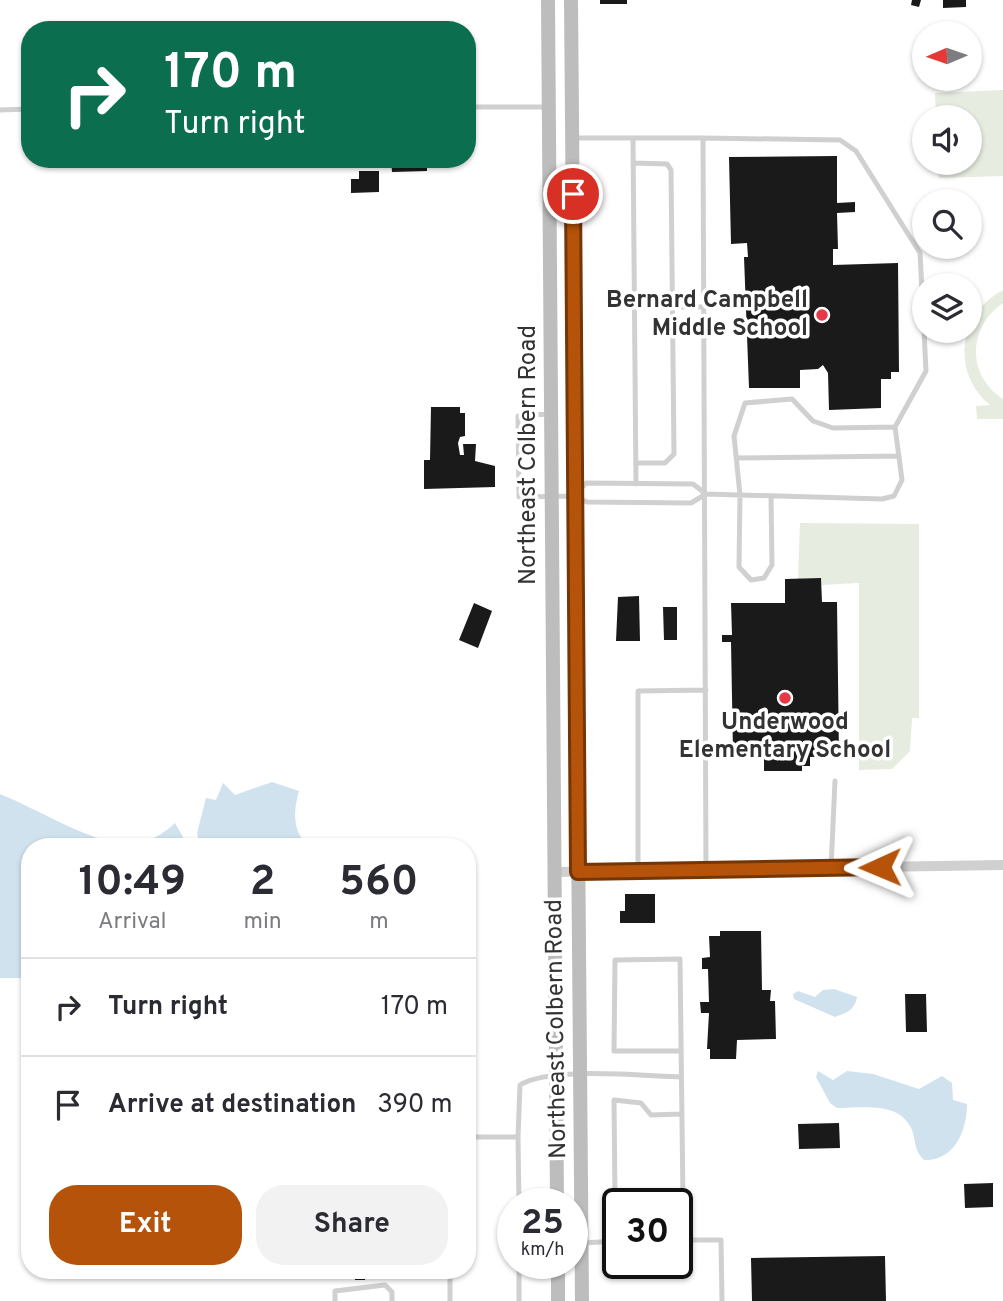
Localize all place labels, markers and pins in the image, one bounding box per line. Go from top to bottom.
pin [543,164,603,224]
place label: Bernard Campbell Middle School [606,286,808,344]
marker: Bernard Campbell Middle School [814,307,830,323]
marker: Underwood Elementary School [777,690,793,706]
place label: Underwood Elementary School [679,708,891,766]

